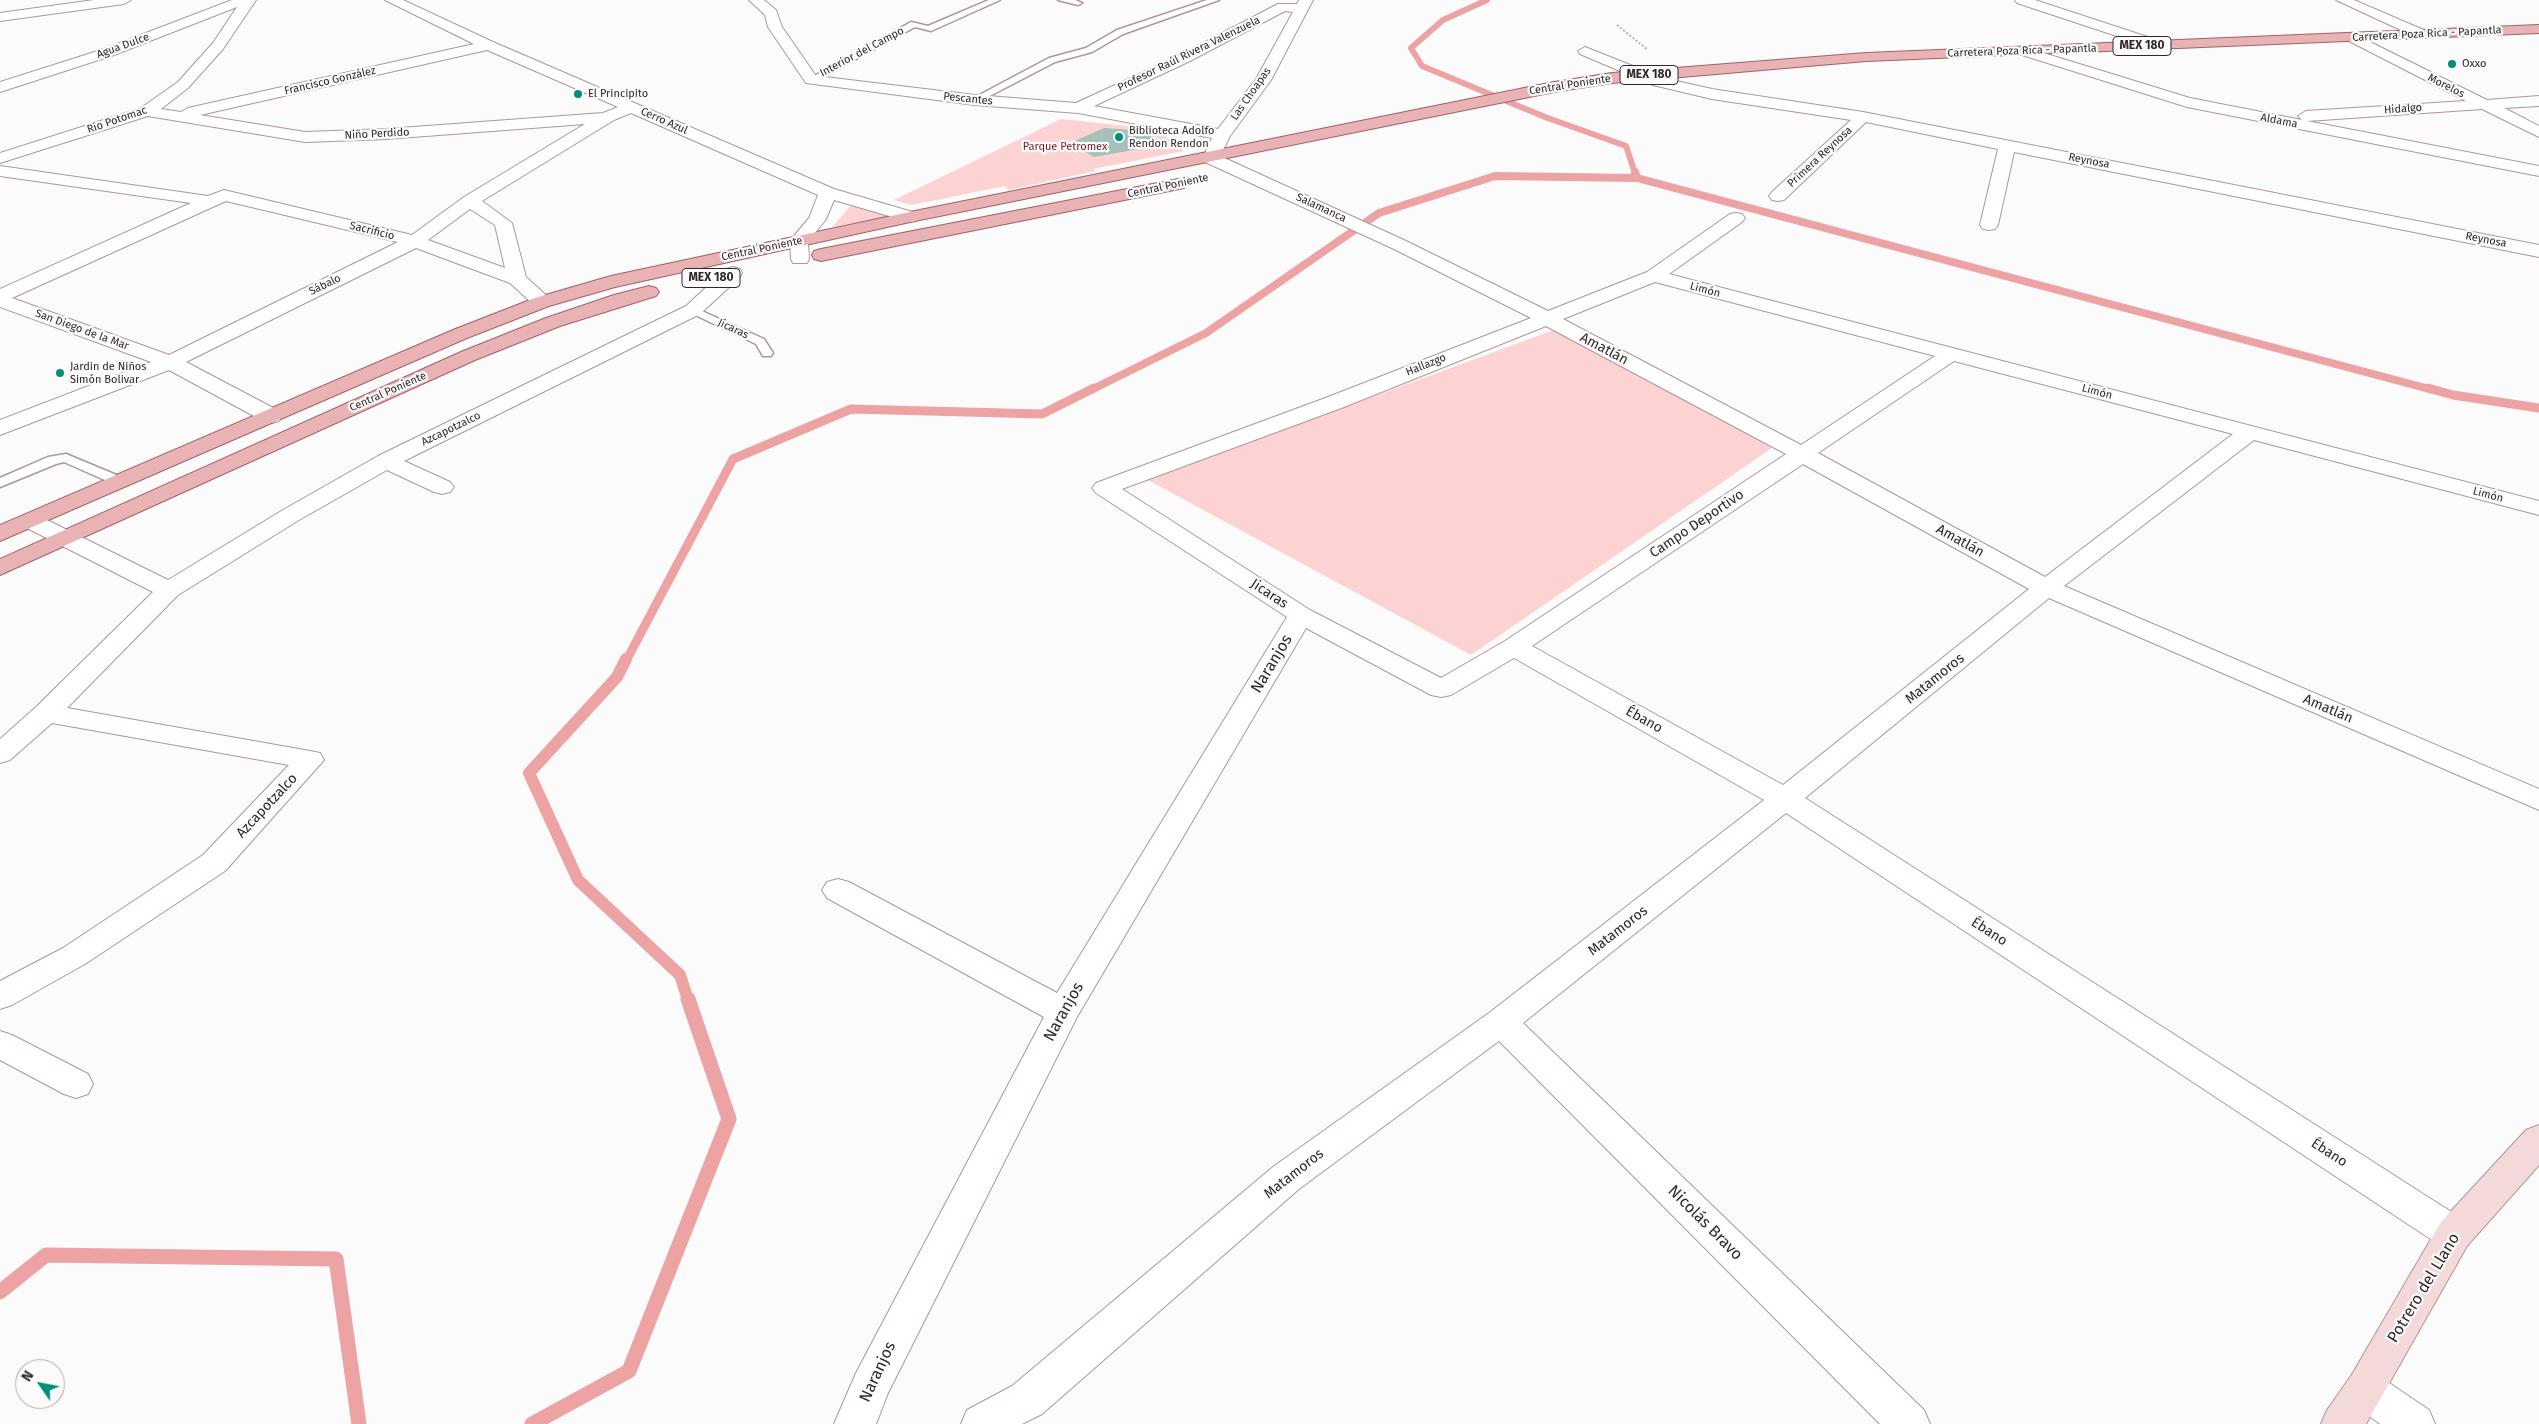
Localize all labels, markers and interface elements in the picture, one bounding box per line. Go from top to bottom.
street label: Profesor Raúl Rivera Valenzuela [1115,14,1263,94]
street label: Carretera Poza Rica - Papantla [2352,23,2502,45]
street label: Interior del Campo [818,24,906,80]
street label: Agua Dulce [95,30,151,62]
road number: MEX 180 [2113,36,2171,56]
street label: Carretera Poza Rica - Papantla [1947,42,2097,60]
place label: Oxxo [2462,57,2486,71]
marker: Oxxo [2446,58,2458,70]
street label: Francisco González [283,64,377,98]
street label: Las Choapas [1228,65,1274,123]
road number: MEX 180 [1620,66,1678,84]
street label: Morelos [2425,71,2467,101]
street label: Central Poniente [1528,72,1612,98]
place label: El Principito [588,87,648,101]
marker: El Principito [572,88,584,100]
street label: Pescantes [943,90,993,108]
street label: Hidalgo [2383,101,2423,117]
street label: Río Potomac [85,104,149,136]
street label: Cerro Azul [638,105,690,137]
street label: Aldama [2259,111,2299,131]
place label: Biblioteca Adolfo Rendon Rendon [1129,124,1214,150]
street label: Primera Reynosa [1785,124,1855,190]
street label: Niño Perdido [344,126,410,142]
marker: Biblioteca Adolfo Rendon Rendon [1113,131,1125,143]
park label: Parque Petromex [1023,140,1107,154]
street label: Reynosa [2067,151,2111,171]
street label: Central Poniente [1126,171,1210,201]
street label: Salamanca [1294,191,1348,225]
street label: Sacrificio [348,219,396,243]
street label: Reynosa [2464,230,2508,250]
street label: Central Poniente [720,234,804,264]
road number: MEX 180 [682,268,740,288]
street label: Sábalo [307,272,343,298]
street label: Limón [1688,280,1722,300]
street label: San Diego de la Mar [33,307,131,353]
street label: Jícaras [715,316,751,342]
street label: Amatlán [1577,329,1631,369]
street label: Hallazgo [1404,351,1448,379]
place label: Jardin de Niños Simón Bolivar [70,360,146,386]
marker: Jardin de Niños Simón Bolivar [54,367,66,379]
street label: Central Poniente [348,369,428,415]
street label: Limón [2080,382,2114,402]
street label: Azcapotzalco [419,409,483,449]
street label: Limón [2471,485,2505,505]
street label: Campo Deportivo [1647,486,1747,562]
street label: Amatlán [1933,521,1987,561]
street label: Jicaras [1247,576,1291,612]
street label: Naranjos [1247,631,1297,697]
street label: Matamoros [1902,650,1968,708]
street label: Amatlán [2301,691,2355,727]
street label: Ébano [1623,703,1665,737]
street label: Azcapotzalco [233,770,301,842]
street label: Matamoros [1585,903,1651,959]
street label: Ébano [1968,914,2010,950]
street label: Naranjos [1040,979,1088,1045]
street label: Ébano [2308,1135,2350,1171]
street label: Matamoros [1261,1146,1327,1202]
street label: Nicolás Bravo [1664,1182,1746,1264]
street label: Potrero del Llano [2384,1230,2464,1346]
street label: Naranjos [856,1339,900,1405]
north arrow [15,1359,65,1409]
text: N [18,1368,37,1385]

